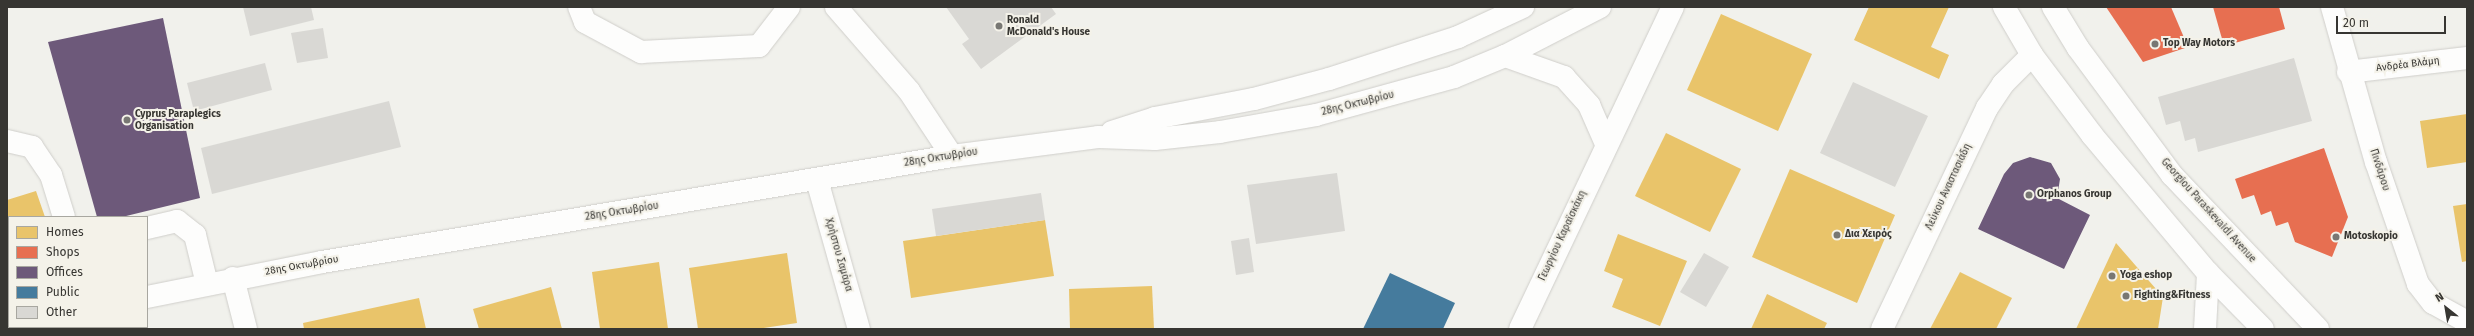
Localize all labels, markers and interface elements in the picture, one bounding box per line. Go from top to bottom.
scale bar [2338,8,2448,34]
place label: Ronald McDonald's House [1007,14,1090,38]
text: 20 m [2343,16,2369,30]
marker: Ronald McDonald's House [994,21,1004,31]
place label: Top Way Motors [2163,38,2235,50]
marker: Top Way Motors [2150,39,2160,49]
street label: Ανδρέα Βλάμη [2376,55,2440,75]
street label: 28ης Οκτωβρίου [1321,89,1395,119]
place label: Cyprus Paraplegics Organisation [135,108,221,132]
marker: Cyprus Paraplegics Organisation [122,115,132,125]
street label: Λεύκου Αναστασιάδη [1924,142,1974,232]
street label: 28ης Οκτωβρίου [903,146,979,170]
street label: Πινδάρου [2367,148,2391,192]
street label: Georgiou Paraskevaidi Avenue [2158,156,2258,266]
street label: Γεωργίου Καραϊσκάκη [1537,189,1589,283]
place label: Orphanos Group [2037,189,2112,201]
marker: Orphanos Group [2024,190,2034,200]
street label: 28ης Οκτωβρίου [584,200,660,224]
legend [8,216,148,328]
street label: Χρήστου Σαμάρα [822,217,854,293]
text: Homes [46,225,84,239]
place label: Δια Χειρός [1845,229,1892,241]
marker: Δια Χειρός [1832,230,1842,240]
place label: Motoskopio [2344,231,2398,243]
marker: Motoskopio [2331,232,2341,242]
text: Shops [46,245,79,259]
street label: 28ης Οκτωβρίου [264,254,340,278]
text: Offices [46,265,83,279]
place label: Yoga eshop [2120,270,2172,282]
marker: Yoga eshop [2107,271,2117,281]
text: Public [46,285,79,299]
north arrow [2426,288,2466,328]
place label: Fighting&Fitness [2134,290,2210,302]
text: N [2433,290,2446,305]
marker: Fighting&Fitness [2121,291,2131,301]
text: Other [46,305,77,319]

